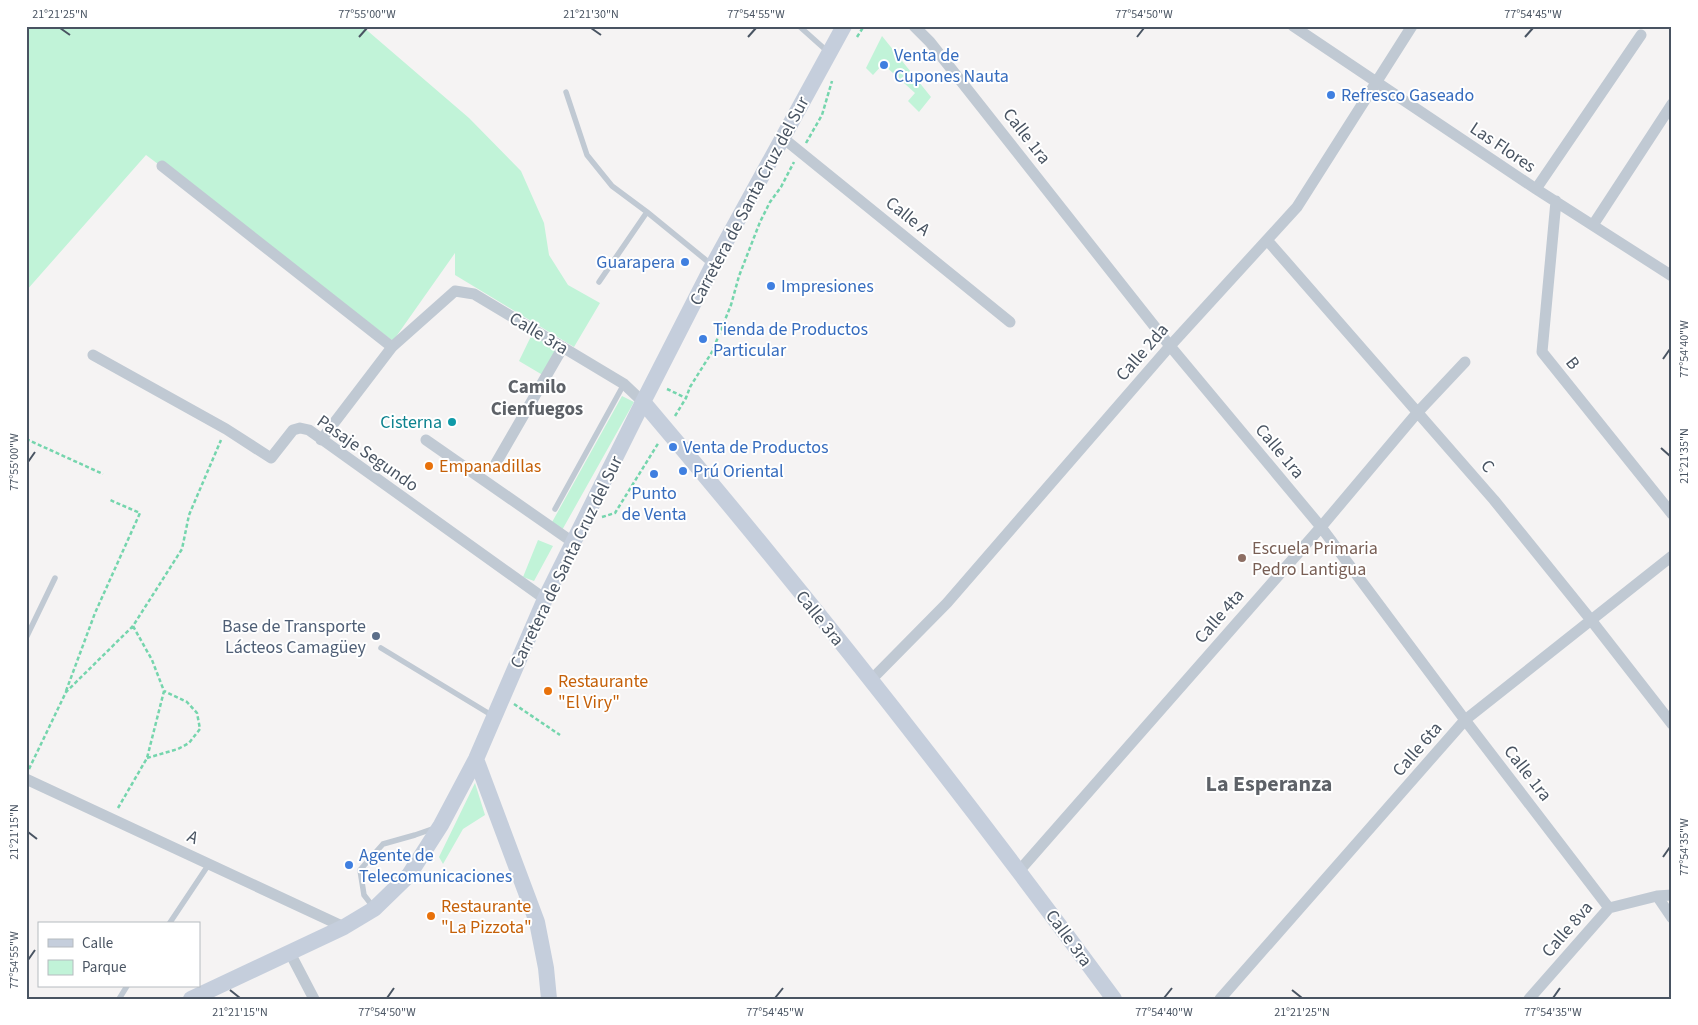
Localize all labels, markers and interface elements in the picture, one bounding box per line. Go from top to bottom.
text: 21°21'25"N [32,6,88,23]
text: 77°55'00"W [338,6,396,23]
text: 21°21'30"N [563,6,619,23]
text: 77°54'55"W [727,6,785,23]
text: 77°54'50"W [1115,6,1173,23]
text: 77°54'45"W [1504,6,1562,23]
place label: Venta de Cupones Nauta [894,43,1009,89]
marker: Venta de Cupones Nauta [878,59,890,71]
place label: Refresco Gaseado [1341,83,1474,108]
marker: Refresco Gaseado [1325,89,1337,101]
street label: Carretera de Santa Cruz del Sur [684,92,816,310]
street label: Calle 1ra [997,103,1056,170]
street label: Las Flores [1465,116,1541,179]
street label: Calle A [880,191,935,242]
place label: Guarapera [596,250,675,275]
marker: Guarapera [679,256,691,268]
place label: Impresiones [781,274,874,299]
marker: Impresiones [765,280,777,292]
street label: Calle 3ra [504,306,573,361]
place label: Tienda de Productos Particular [713,317,868,363]
street label: Calle 2da [1110,318,1174,387]
text: 77°54'40"W [1676,320,1693,378]
marker: Tienda de Productos Particular [697,333,709,345]
street label: B [1559,351,1586,375]
district label: Camilo Cienfuegos [491,374,583,423]
street label: Pasaje Segundo [312,409,424,498]
place label: Cisterna [380,410,442,435]
marker: Cisterna [446,416,458,428]
street label: Calle 1ra [1249,418,1310,484]
text: 21°21'35"N [1676,428,1693,484]
text: 77°55'00"W [6,433,23,491]
place label: Venta de Productos [683,435,829,460]
marker: Venta de Productos [667,441,679,453]
street label: Carretera de Santa Cruz del Sur [504,451,629,673]
place label: Empanadillas [439,454,541,479]
street label: C [1475,454,1500,478]
place label: Prú Oriental [693,459,784,484]
marker: Empanadillas [423,460,435,472]
marker: Prú Oriental [677,465,689,477]
marker: Punto de Venta [648,468,660,480]
place label: Punto de Venta [621,481,687,527]
place label: Escuela Primaria Pedro Lantigua [1252,536,1378,582]
marker: Escuela Primaria Pedro Lantigua [1236,552,1248,564]
street label: Calle 4ta [1189,584,1250,649]
street label: Calle 3ra [789,585,850,651]
place label: Base de Transporte Lácteos Camagüey [222,614,367,660]
marker: Base de Transporte Lácteos Camagüey [370,630,382,642]
place label: Restaurante "El Viry" [558,669,648,715]
marker: Restaurante "El Viry" [542,685,554,697]
street label: Calle 6ta [1387,717,1448,782]
street label: Calle 1ra [1498,740,1557,807]
district label: La Esperanza [1206,768,1332,800]
text: 21°21'15"N [6,804,23,860]
text: 77°54'35"W [1676,818,1693,876]
street label: A [183,824,203,851]
place label: Agente de Telecomunicaciones [359,843,512,889]
marker: Agente de Telecomunicaciones [343,859,355,871]
place label: Restaurante "La Pizzota" [441,894,532,940]
street label: Calle 8va [1536,896,1599,963]
street label: Calle 3ra [1039,905,1098,972]
marker: Restaurante "La Pizzota" [425,910,437,922]
legend [38,922,200,988]
text: 77°54'55"W [6,931,23,989]
text: Calle [82,933,113,954]
text: Parque [82,957,126,978]
text: 21°21'15"N [212,1004,268,1021]
text: 77°54'50"W [358,1004,416,1021]
text: 77°54'45"W [746,1004,804,1021]
text: 77°54'40"W [1135,1004,1193,1021]
text: 21°21'25"N [1274,1004,1330,1021]
text: 77°54'35"W [1524,1004,1582,1021]

